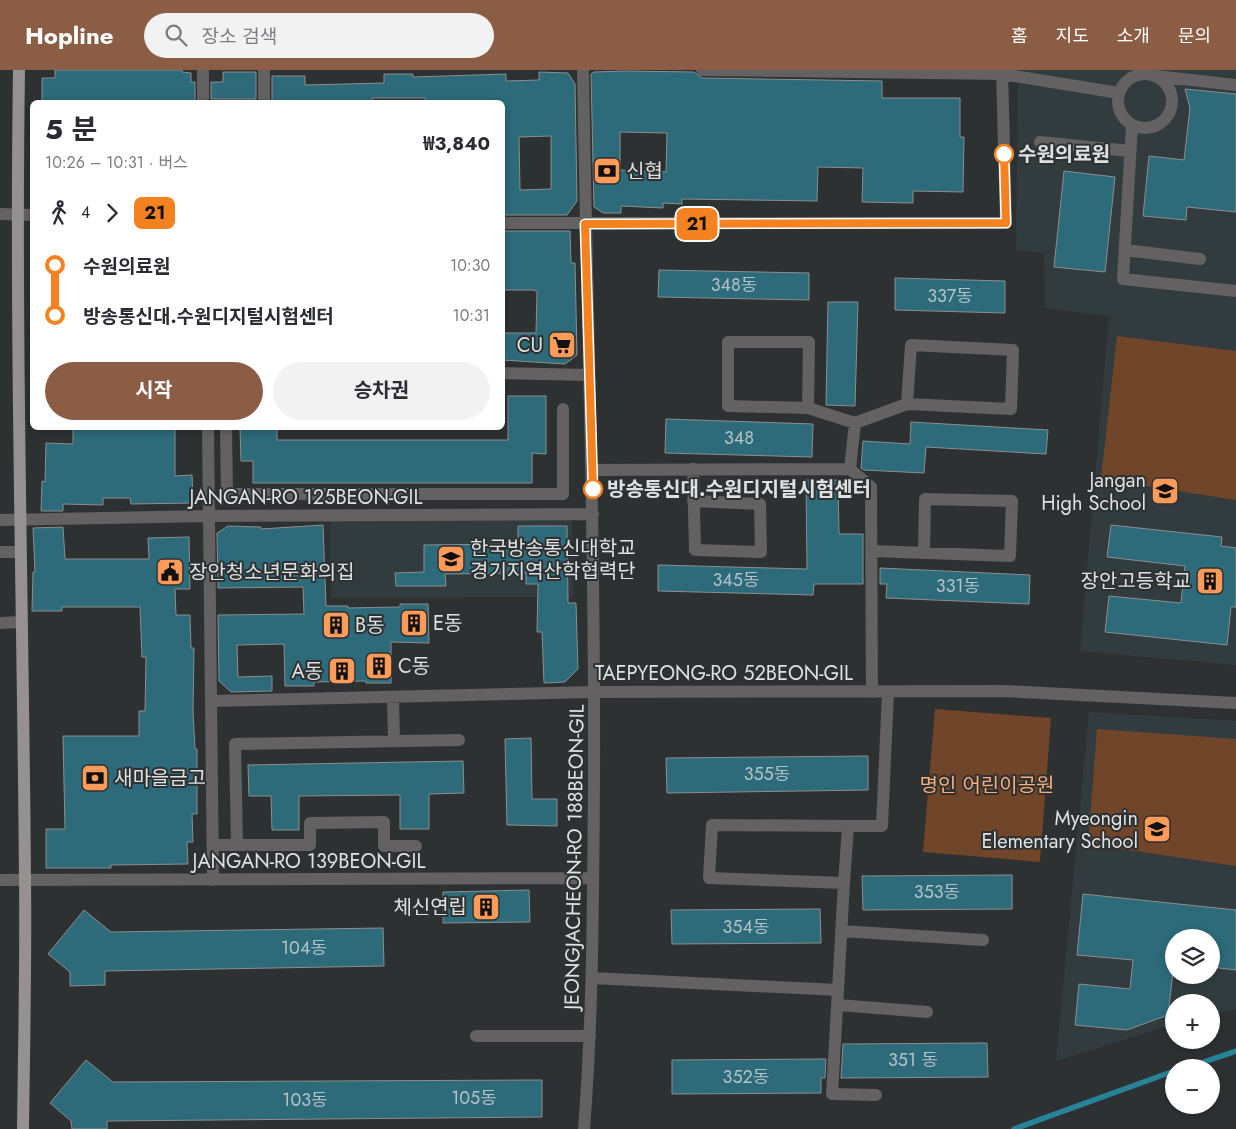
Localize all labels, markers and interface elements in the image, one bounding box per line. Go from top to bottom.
search box [144,13,494,58]
text: Hopline [25,18,114,53]
icon: search [162,21,190,49]
text: 장소 검색 [202,23,277,50]
text: 홈 [1011,23,1028,49]
text: 지도 [1056,23,1089,49]
text: 소개 [1117,23,1150,49]
text: 문의 [1178,23,1211,49]
text: 5 분 [45,109,97,150]
text: ₩3,840 [423,130,490,157]
place label: 수원의료원 [1018,140,1110,169]
marker: 수원의료원 [994,144,1014,164]
text: 10:26 – 10:31 · 버스 [45,151,188,174]
bank icon: 신협 [592,156,622,186]
place label: 신협 [626,157,663,186]
icon: walk [45,199,73,227]
icon: forward [98,199,126,227]
text: 21 [144,200,165,226]
text: 4 [81,201,90,224]
line badge: 21 [674,208,720,240]
text: 21 [687,211,707,237]
text: 수원의료원 [83,253,170,280]
text: 10:30 [450,254,490,277]
house number: 348동 [711,272,757,298]
house number: 337동 [927,283,973,309]
text: 방송통신대.수원디지털시험센터 [83,303,334,330]
text: 10:31 [452,304,490,327]
supermarket icon: CU [547,330,577,360]
place label: CU [517,331,543,360]
button: 시작 [45,362,263,420]
button: 승차권 [273,362,490,420]
house number: 348 [724,425,754,451]
place label: Jangan High School [1041,466,1146,518]
place label: 방송통신대.수원디지털시험센터 [607,475,871,504]
school or university icon: Jangan High School [1150,476,1180,506]
marker: 방송통신대.수원디지털시험센터 [583,479,603,499]
street label: JANGAN-RO 125BEON-GIL [186,483,423,512]
place label: 한국방송통신대학교 경기지역산학협력단 [470,534,636,586]
school or university icon: 한국방송통신대학교 경기지역산학협력단 [436,544,466,574]
public building icon: 장안청소년문화의집 [155,557,185,587]
place label: 장안청소년문화의집 [189,558,355,587]
building icon: 장안고등학교 [1195,566,1225,596]
house number: 345동 [712,567,760,593]
place label: 장안고등학교 [1081,567,1191,596]
house number: 331동 [936,573,980,599]
building icon: E동 [399,608,429,638]
place label: E동 [433,609,462,638]
building icon: B동 [321,610,351,640]
place label: B동 [355,611,385,640]
building icon: C동 [364,651,394,681]
place label: C동 [398,652,430,681]
building icon: A동 [327,656,357,686]
place label: A동 [291,657,323,686]
street label: TAEPYEONG-RO 52BEON-GIL [595,659,853,688]
street label: JEONGJACHEON-RO 188BEON-GIL [557,704,592,1013]
house number: 355동 [744,761,790,787]
bank icon: 새마을금고 [80,763,110,793]
place label: 새마을금고 [114,764,206,793]
park label: 명인 어린이공원 [920,771,1054,800]
place label: Myeongin Elementary School [982,804,1138,856]
school or university icon: Myeongin Elementary School [1142,814,1172,844]
street label: JANGAN-RO 139BEON-GIL [190,847,425,876]
house number: 353동 [914,879,960,905]
building icon: 체신연립 [471,892,501,922]
place label: 체신연립 [393,893,467,922]
house number: 354동 [722,914,770,940]
map controls [1165,929,1220,1114]
button: layers [1165,929,1220,984]
house number: 104동 [281,935,327,961]
button: + [1165,994,1220,1049]
house number: 351 동 [888,1047,938,1073]
button: − [1165,1059,1220,1114]
house number: 352동 [723,1064,769,1090]
house number: 105동 [451,1085,497,1111]
house number: 103동 [282,1087,328,1113]

